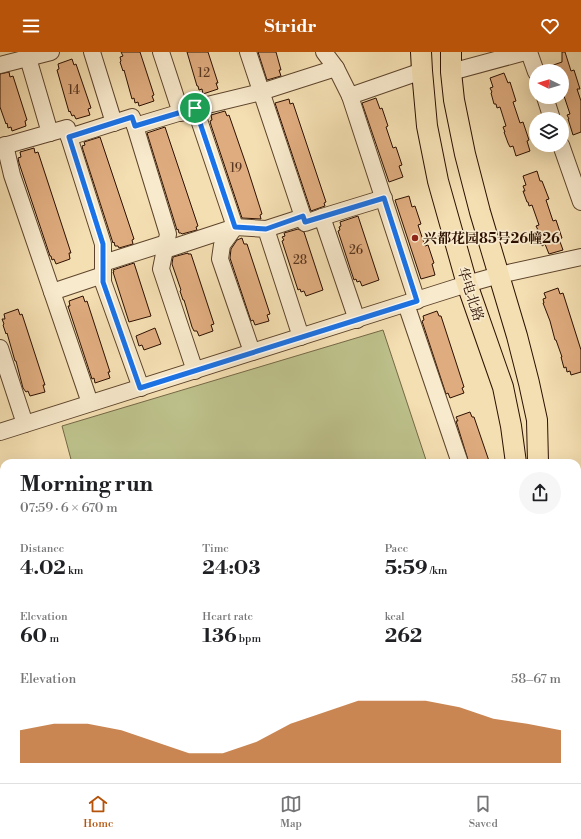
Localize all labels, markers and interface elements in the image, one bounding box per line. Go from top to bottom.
icon: menu [20,15,42,37]
text: Stridr [264,15,317,38]
icon: heart [539,15,561,37]
north arrow [529,64,569,104]
map controls [529,64,569,152]
house number: 12 [198,66,210,81]
house number: 14 [68,83,80,98]
pin [178,91,212,125]
icon: arrive [184,97,206,119]
button: layers [529,112,569,152]
house number: 19 [230,161,242,176]
place label: 兴都花园85号26幢26 [423,230,560,248]
marker: 兴都花园85号26幢26 [410,233,420,243]
house number: 26 [349,243,363,258]
house number: 28 [293,253,307,268]
street label: 华电北路 [453,265,487,324]
text: Morning run [20,471,153,498]
button: share [519,472,561,514]
text: 07:59 · 6 × 670 m [20,500,118,516]
text: Distance [20,542,64,556]
text: Time [202,542,229,556]
text: Pace [385,542,408,556]
text: 4.02 [20,556,66,581]
text: 24:03 [202,556,260,581]
text: 5:59 [385,556,428,581]
text: km [66,564,83,578]
text: /km [428,564,447,578]
text: Elevation [20,610,68,624]
text: Heart rate [202,610,253,624]
text: kcal [385,610,405,624]
text: 60 [20,624,47,649]
text: 136 [202,624,237,649]
text: 262 [385,624,422,649]
text: m [47,632,59,646]
text: bpm [237,632,261,646]
text: Elevation [20,671,76,687]
text: 58–67 m [511,671,561,687]
tab: Home [83,793,114,831]
tab: Map [280,793,302,831]
tab: Saved [469,793,498,831]

